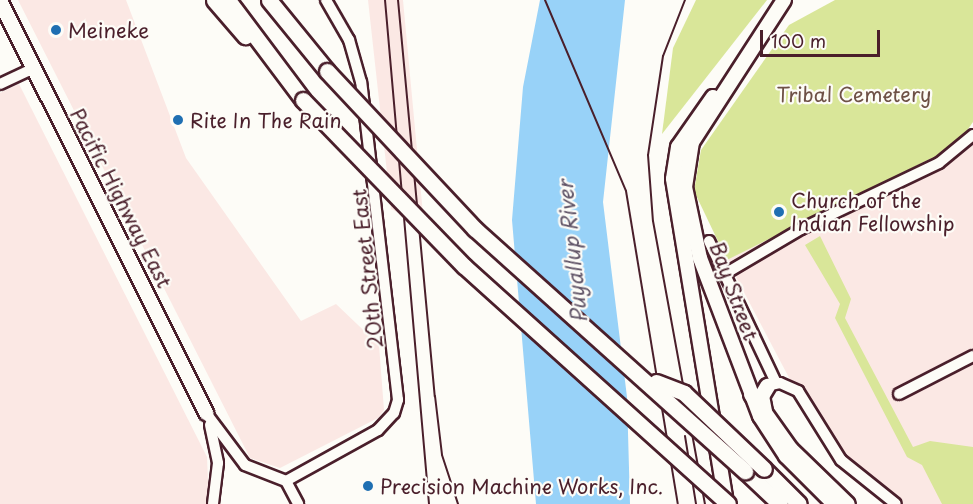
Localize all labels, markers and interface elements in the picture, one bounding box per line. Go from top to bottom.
place label: Meineke [68,18,149,42]
scale bar [763,18,883,56]
marker: Meineke [49,23,63,37]
text: 100 m [771,27,826,54]
park label: Tribal Cemetery [776,82,932,106]
street label: Pacific Highway East [65,103,177,293]
place label: Rite In The Rain [190,108,344,132]
marker: Rite In The Rain [171,113,185,127]
water label: Puyallup River [551,179,591,325]
street label: 20th Street East [347,187,387,351]
place label: Church of the Indian Fellowship [791,189,956,236]
marker: Church of the Indian Fellowship [772,205,786,219]
street label: Bay Street [705,238,763,344]
place label: Precision Machine Works, Inc. [380,474,664,498]
marker: Precision Machine Works, Inc. [361,479,375,493]

